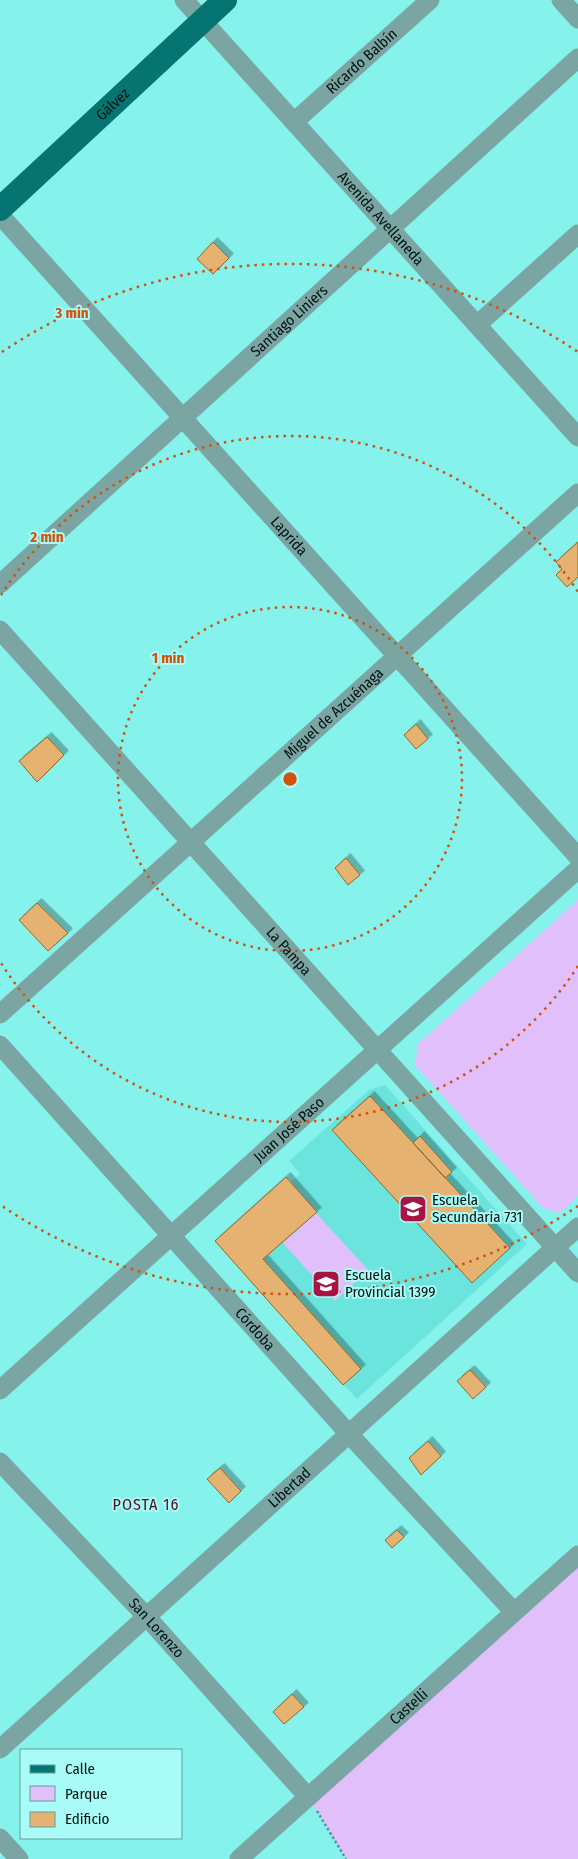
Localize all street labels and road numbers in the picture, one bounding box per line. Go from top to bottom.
street label: Ricardo Balbín [323,25,401,98]
street label: Gálvez [92,84,133,124]
street label: Avenida Avellaneda [334,168,428,269]
street label: Santiago Liniers [247,281,331,360]
street label: Laprida [267,513,311,559]
street label: Miguel de Azcuénaga [280,664,387,763]
street label: La Pampa [263,923,315,979]
street label: Juan José Paso [250,1093,328,1166]
street label: Córdoba [231,1304,279,1354]
street label: Libertad [264,1464,315,1511]
street label: San Lorenzo [125,1594,188,1662]
street label: Castelli [386,1685,431,1728]

